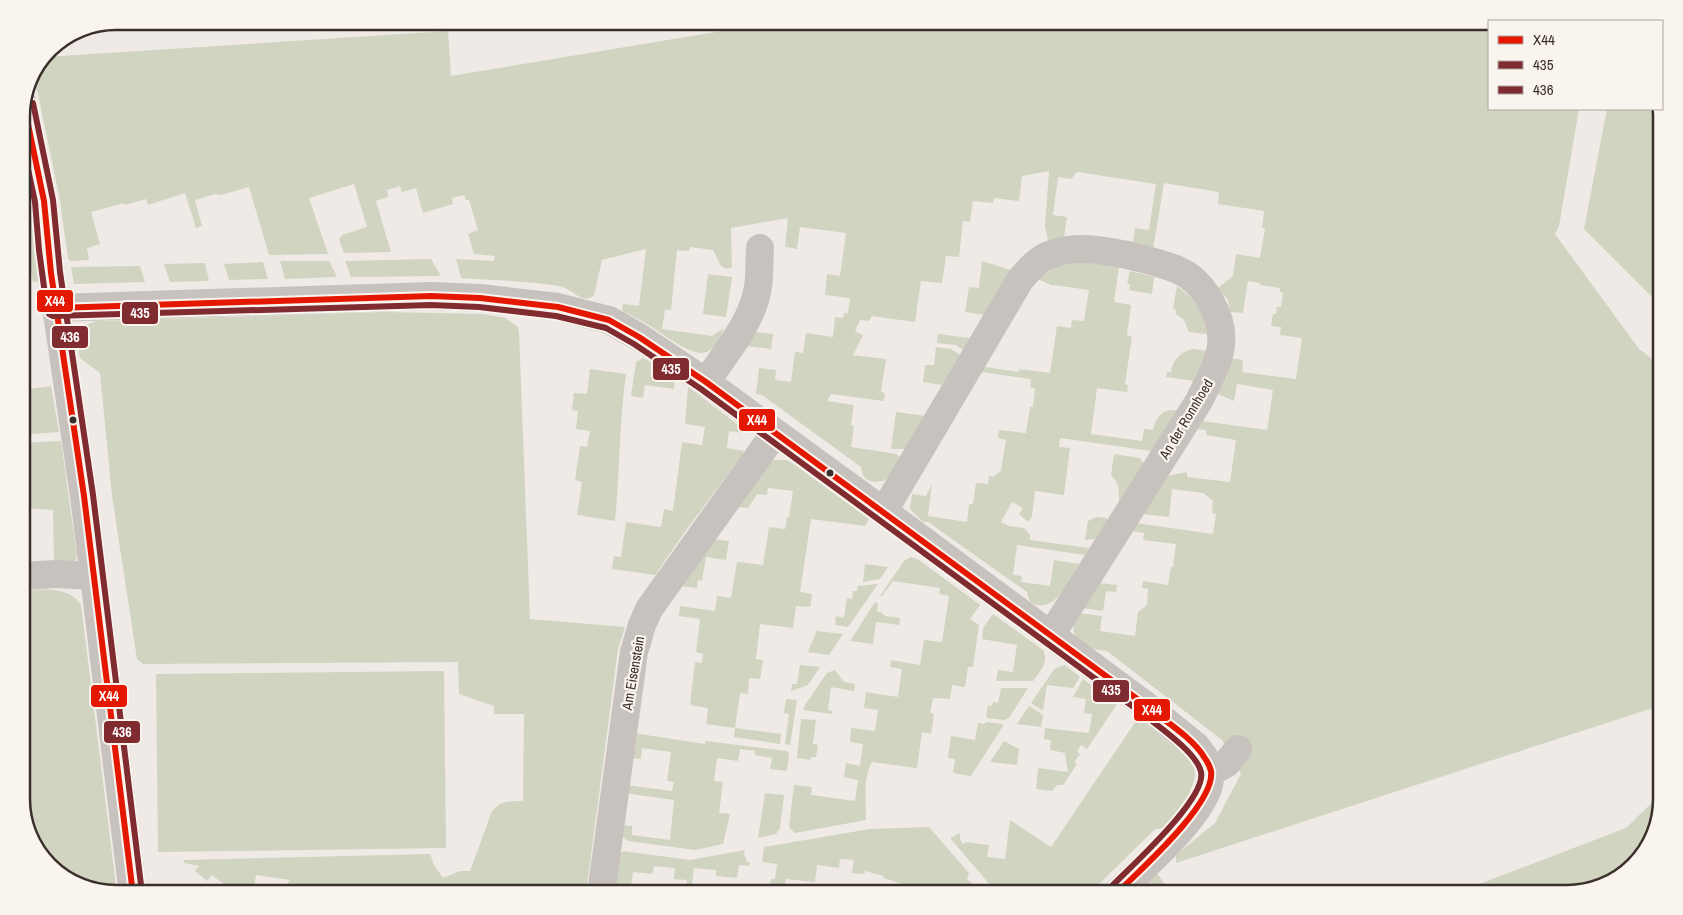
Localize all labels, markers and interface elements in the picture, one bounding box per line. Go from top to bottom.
legend [1488,20,1663,110]
text: X44 [1533,29,1555,50]
text: 435 [1533,54,1554,75]
text: 436 [1533,79,1554,100]
line badge: X44 [36,289,74,313]
text: X44 [45,292,66,310]
line badge: 435 [121,301,159,325]
text: 435 [130,304,150,322]
line badge: 436 [51,325,89,349]
text: 436 [60,328,80,346]
line badge: 435 [652,357,690,381]
text: 435 [661,360,681,378]
street label: An der Ronnhoed [1155,376,1217,463]
line badge: X44 [738,408,776,432]
text: X44 [747,411,768,429]
unlabelled marker [68,415,78,425]
unlabelled marker [825,468,835,478]
street label: Am Eisenstein [617,635,648,712]
line badge: 435 [1092,679,1130,703]
text: 435 [1101,681,1121,699]
line badge: X44 [90,684,128,708]
text: X44 [99,687,120,705]
line badge: X44 [1133,698,1171,722]
text: X44 [1142,701,1163,719]
line badge: 436 [103,720,141,744]
text: 436 [112,723,132,741]

